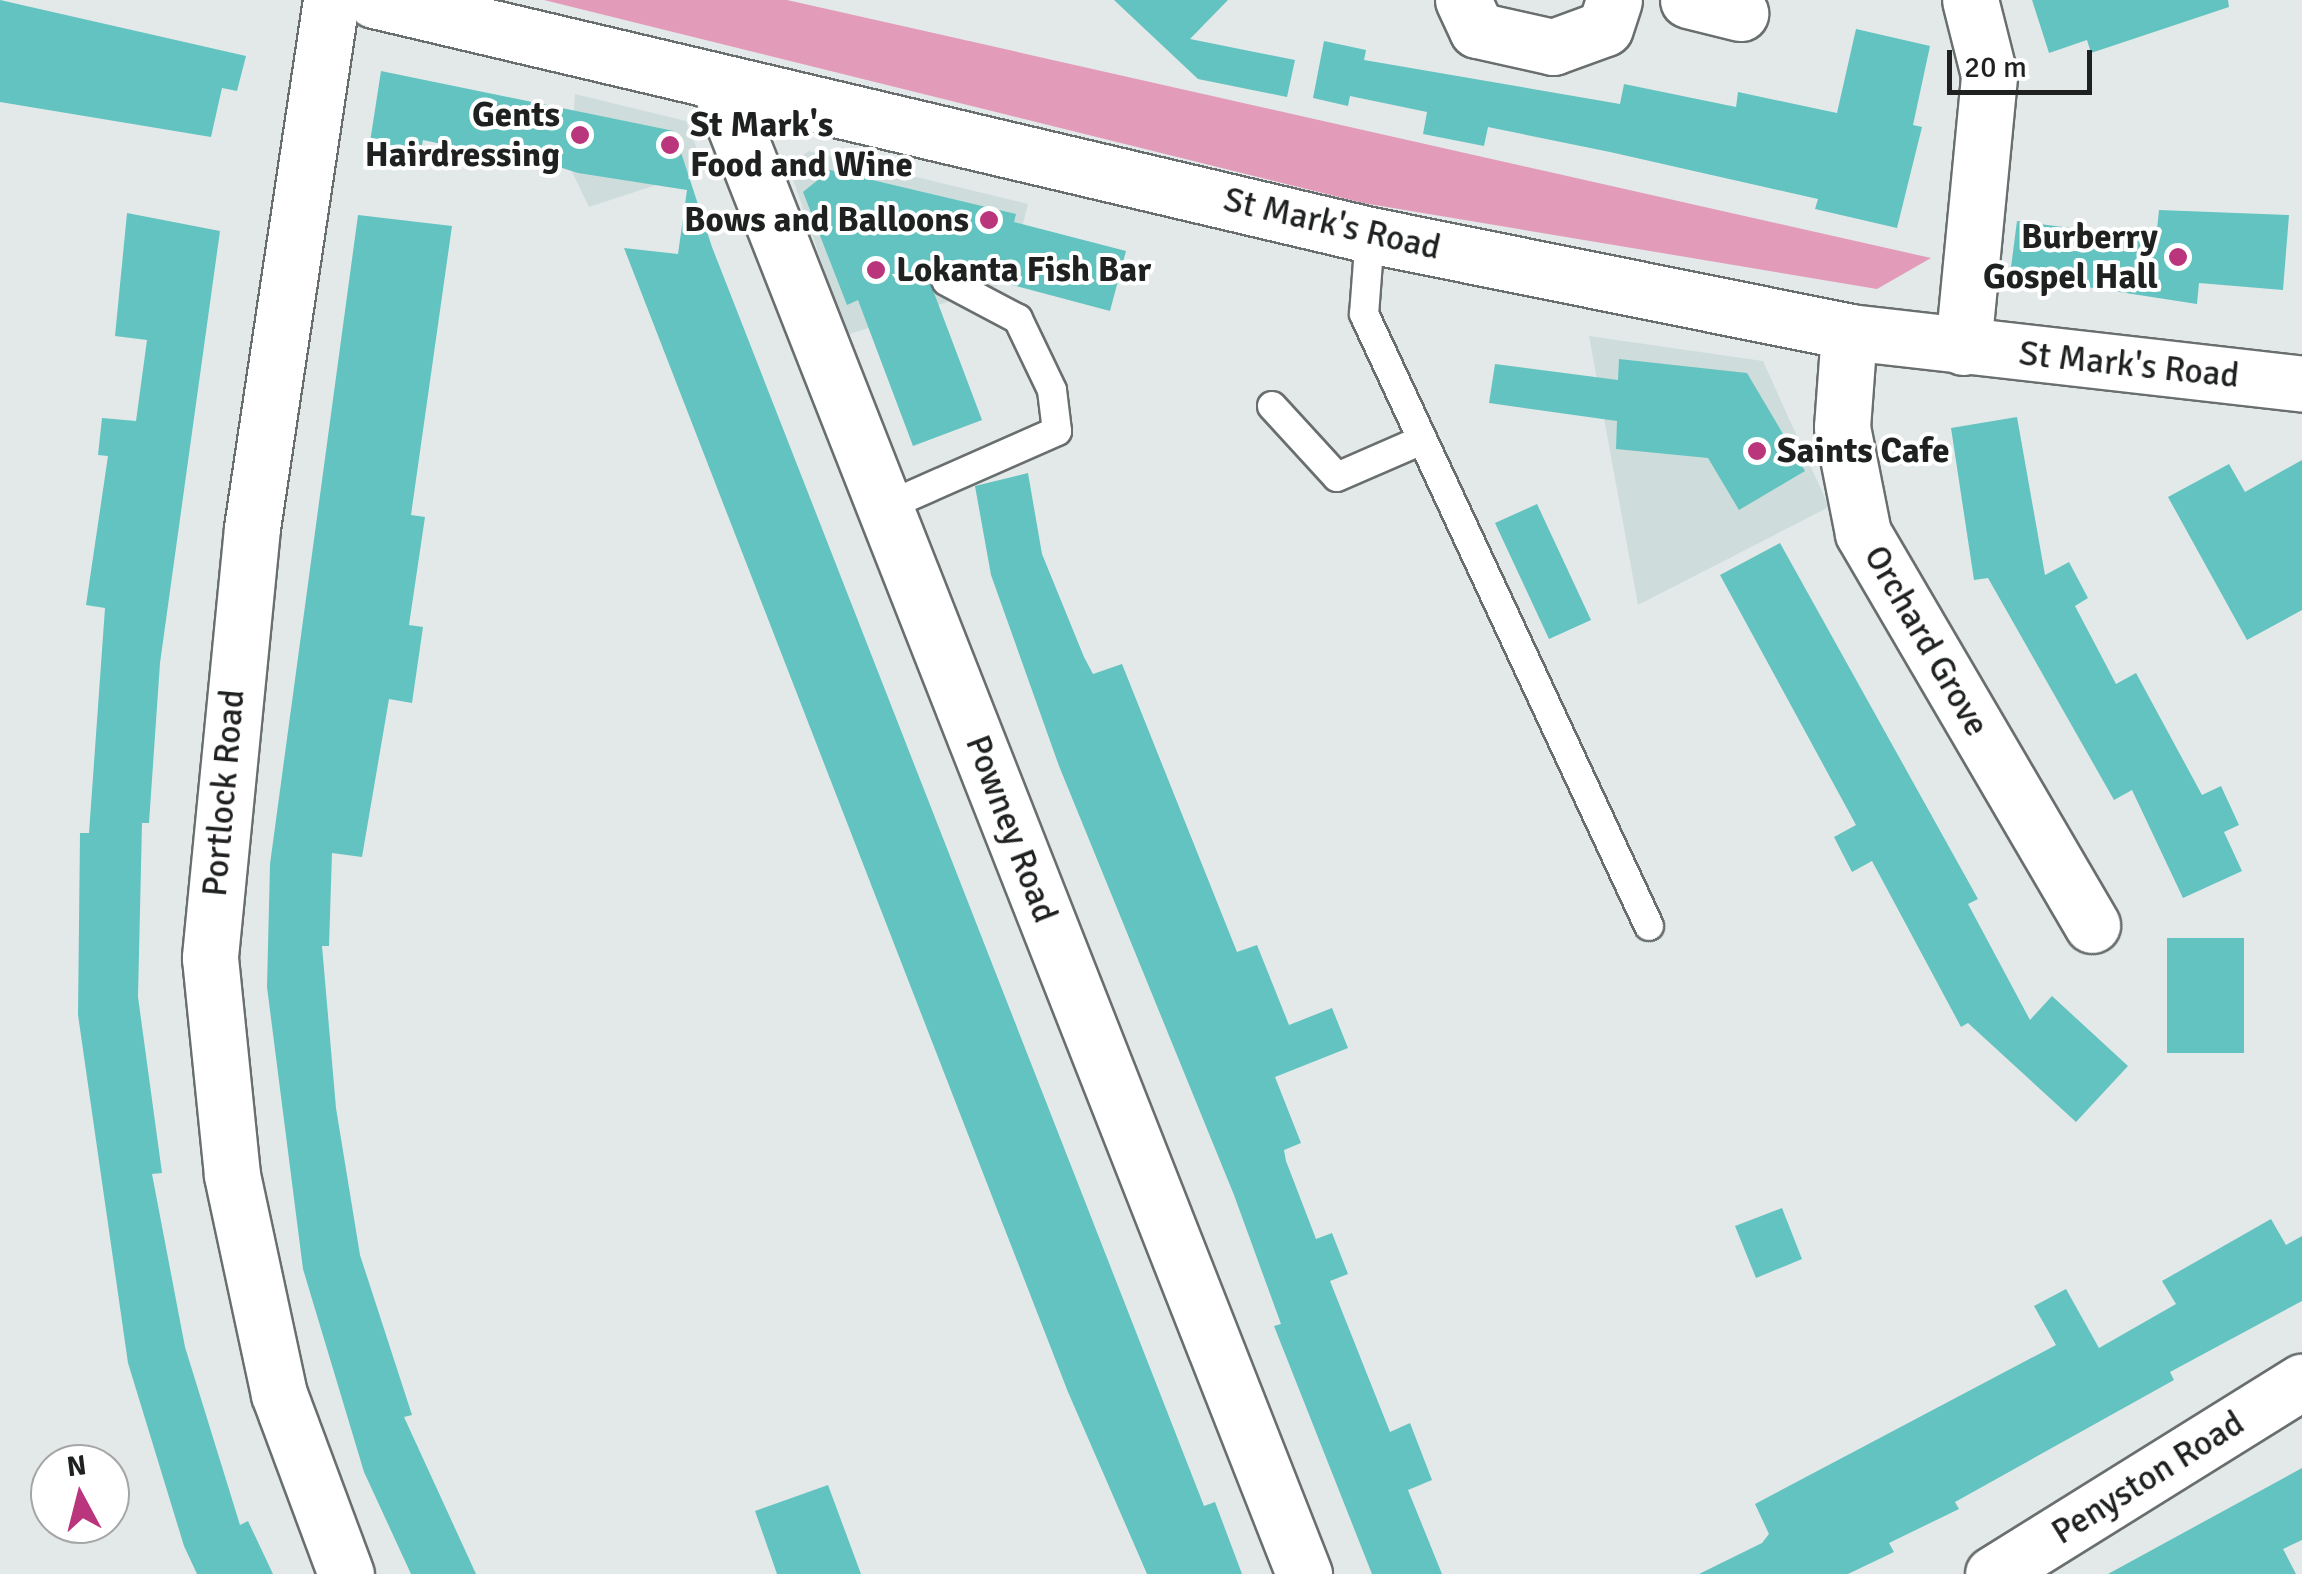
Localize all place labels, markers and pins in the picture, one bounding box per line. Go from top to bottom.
place label: Gents Hairdressing [365,94,560,176]
place label: St Mark's Food and Wine [690,104,913,186]
marker: Gents Hairdressing [569,124,591,146]
marker: St Mark's Food and Wine [659,134,681,156]
place label: Bows and Balloons [684,199,969,241]
marker: Bows and Balloons [978,209,1000,231]
place label: Burberry Gospel Hall [1983,216,2158,298]
marker: Burberry Gospel Hall [2167,246,2189,268]
place label: Lokanta Fish Bar [896,249,1151,291]
marker: Lokanta Fish Bar [865,259,887,281]
place label: Saints Cafe [1777,430,1950,472]
marker: Saints Cafe [1746,440,1768,462]

